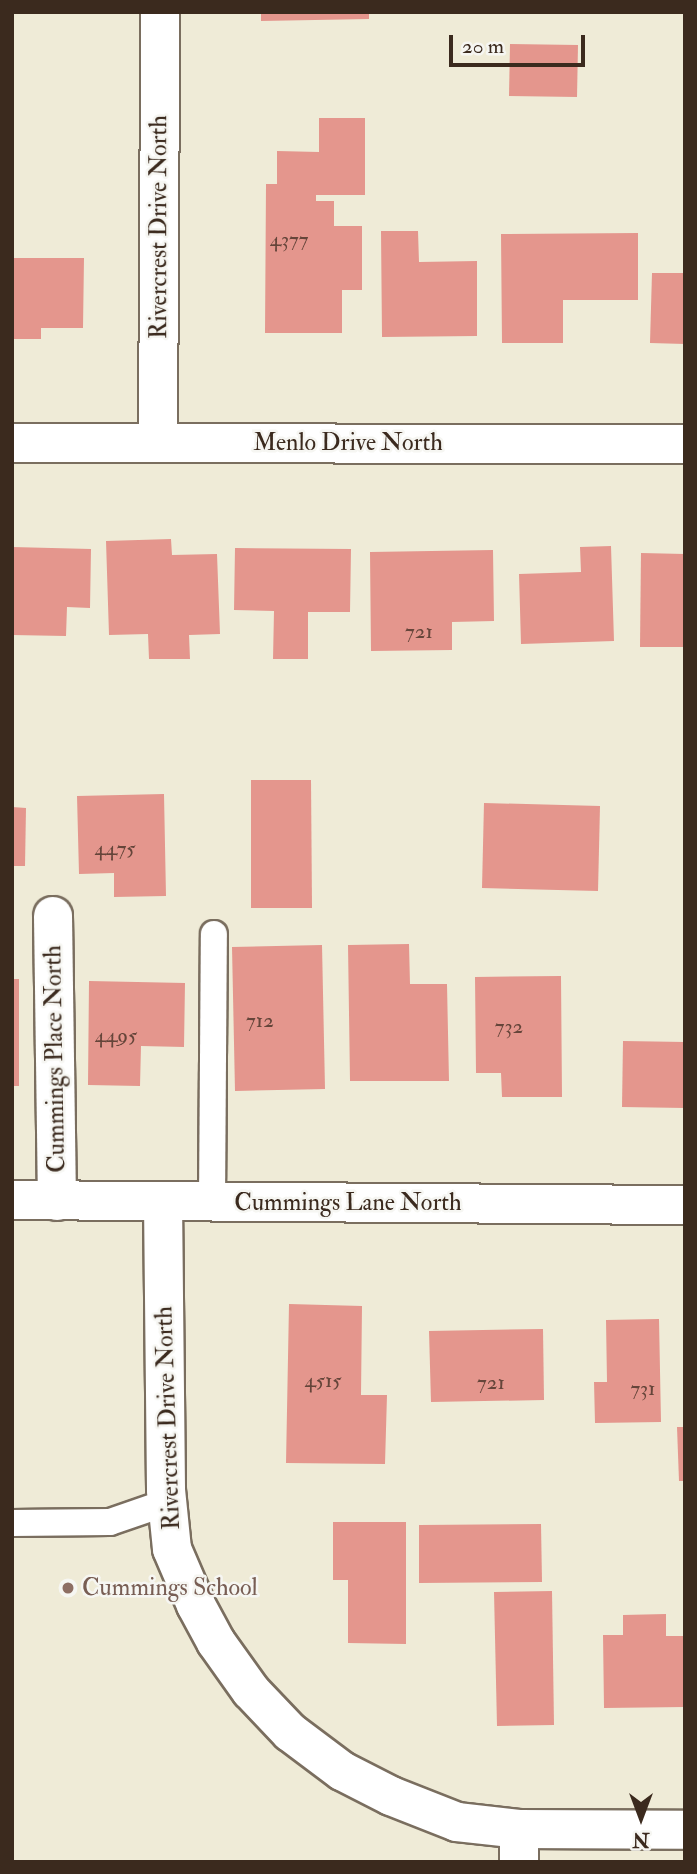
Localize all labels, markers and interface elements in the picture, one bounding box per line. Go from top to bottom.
scale bar [452,21,588,65]
text: 20 m [462,33,504,60]
street label: Rivercrest Drive North [145,115,173,339]
house number: 4377 [270,227,308,253]
street label: Menlo Drive North [253,429,443,457]
house number: 721 [405,619,433,645]
house number: 4475 [94,836,136,862]
street label: Cummings Place North [39,945,71,1173]
house number: 712 [246,1008,274,1034]
house number: 732 [495,1014,523,1040]
house number: 4495 [95,1023,137,1049]
street label: Cummings Lane North [234,1189,462,1217]
street label: Rivercrest Drive North [150,1306,186,1530]
house number: 4515 [304,1368,342,1394]
house number: 721 [477,1370,505,1396]
house number: 731 [630,1376,656,1402]
place label: Cummings School [82,1574,258,1602]
marker: Cummings School [60,1580,76,1596]
north arrow [606,1783,676,1853]
text: N [633,1827,650,1851]

